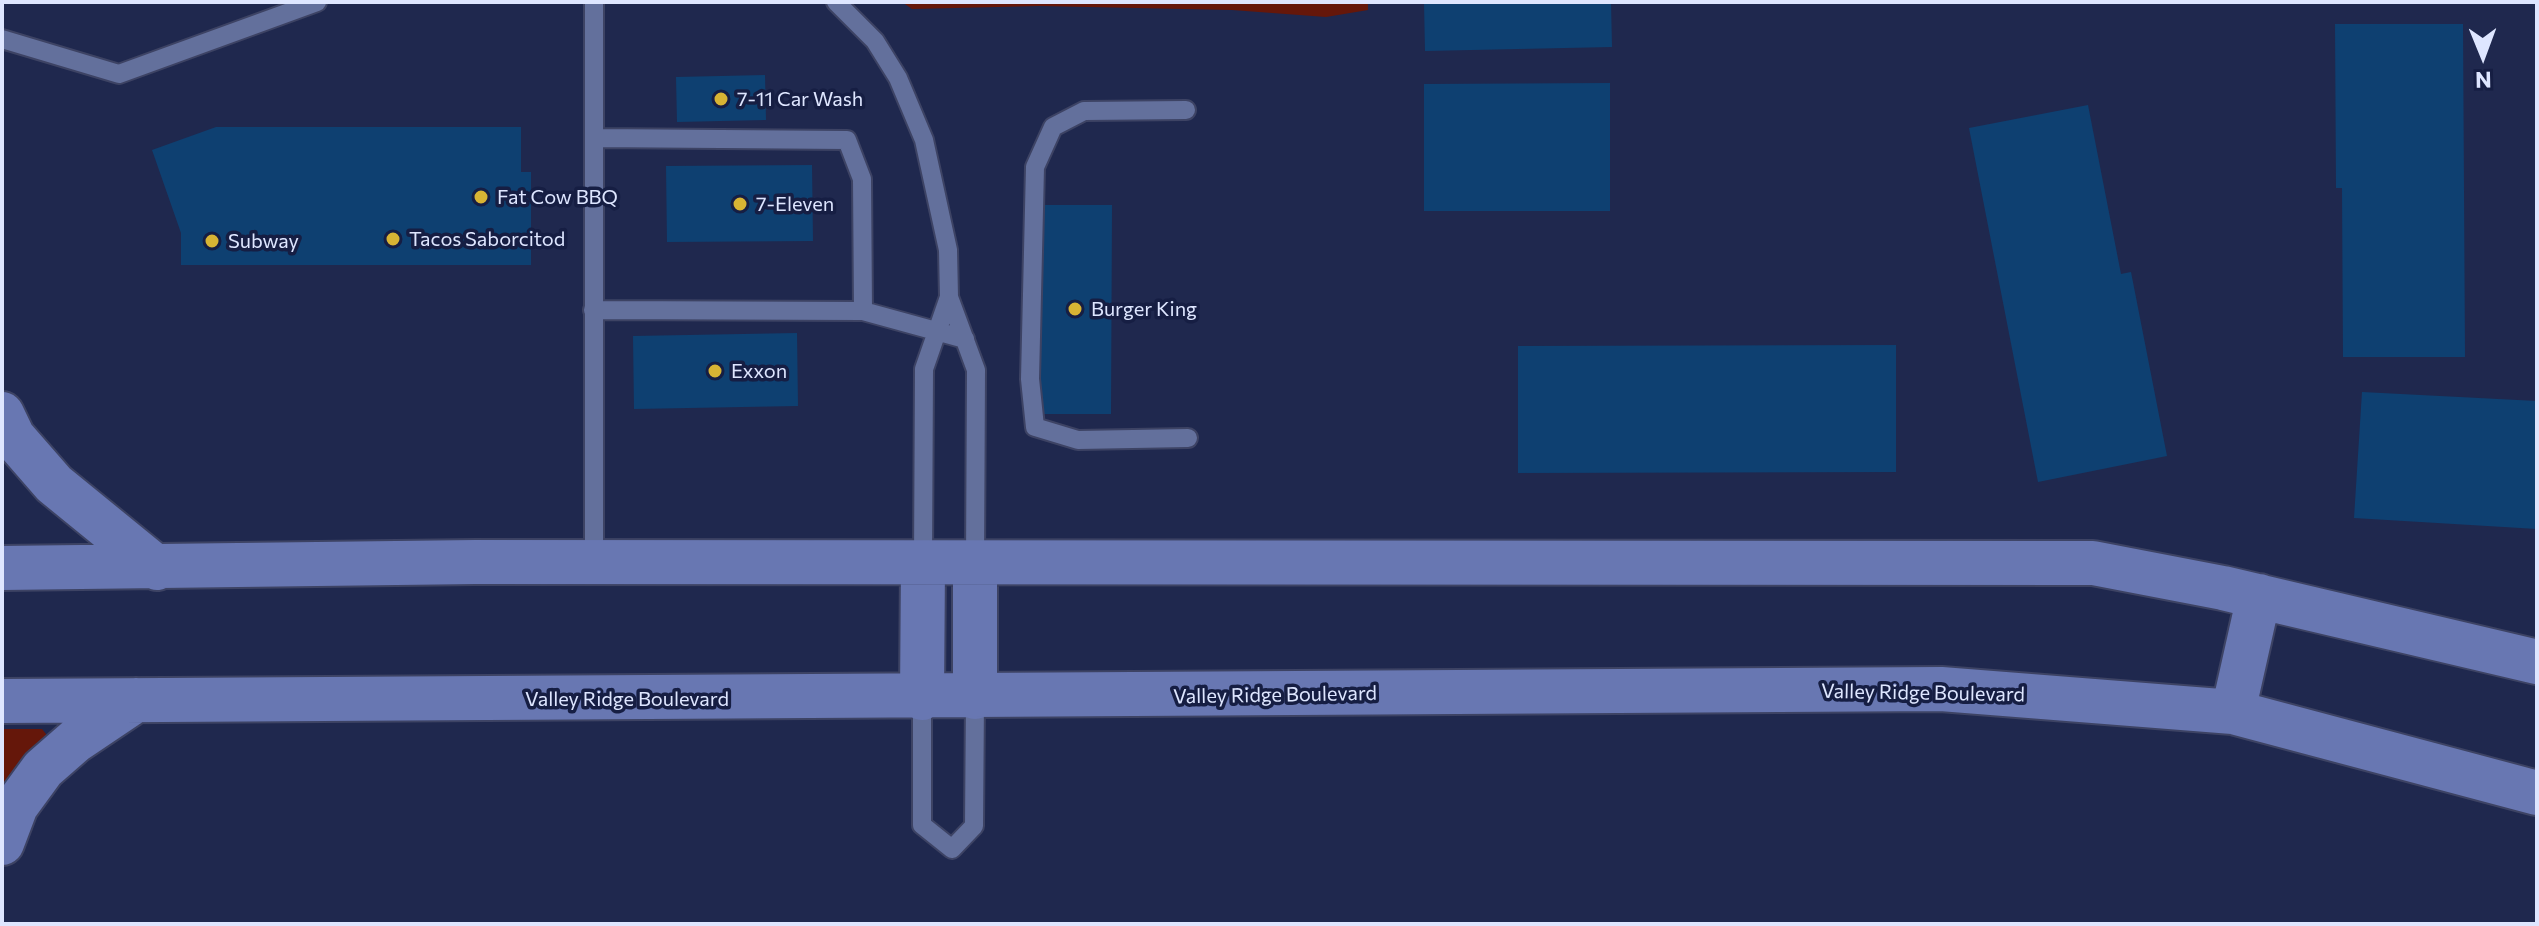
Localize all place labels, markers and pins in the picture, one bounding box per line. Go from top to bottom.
place label: 7-11 Car Wash [737,87,863,111]
marker: 7-11 Car Wash [712,90,730,108]
place label: Fat Cow BBQ [497,185,618,209]
marker: Fat Cow BBQ [472,188,490,206]
place label: 7-Eleven [756,192,834,216]
marker: 7-Eleven [731,195,749,213]
place label: Tacos Saborcitod [409,227,565,251]
place label: Subway [228,229,299,253]
marker: Tacos Saborcitod [384,230,402,248]
marker: Subway [203,232,221,250]
place label: Burger King [1091,297,1197,321]
marker: Burger King [1066,300,1084,318]
place label: Exxon [731,359,787,383]
marker: Exxon [706,362,724,380]

